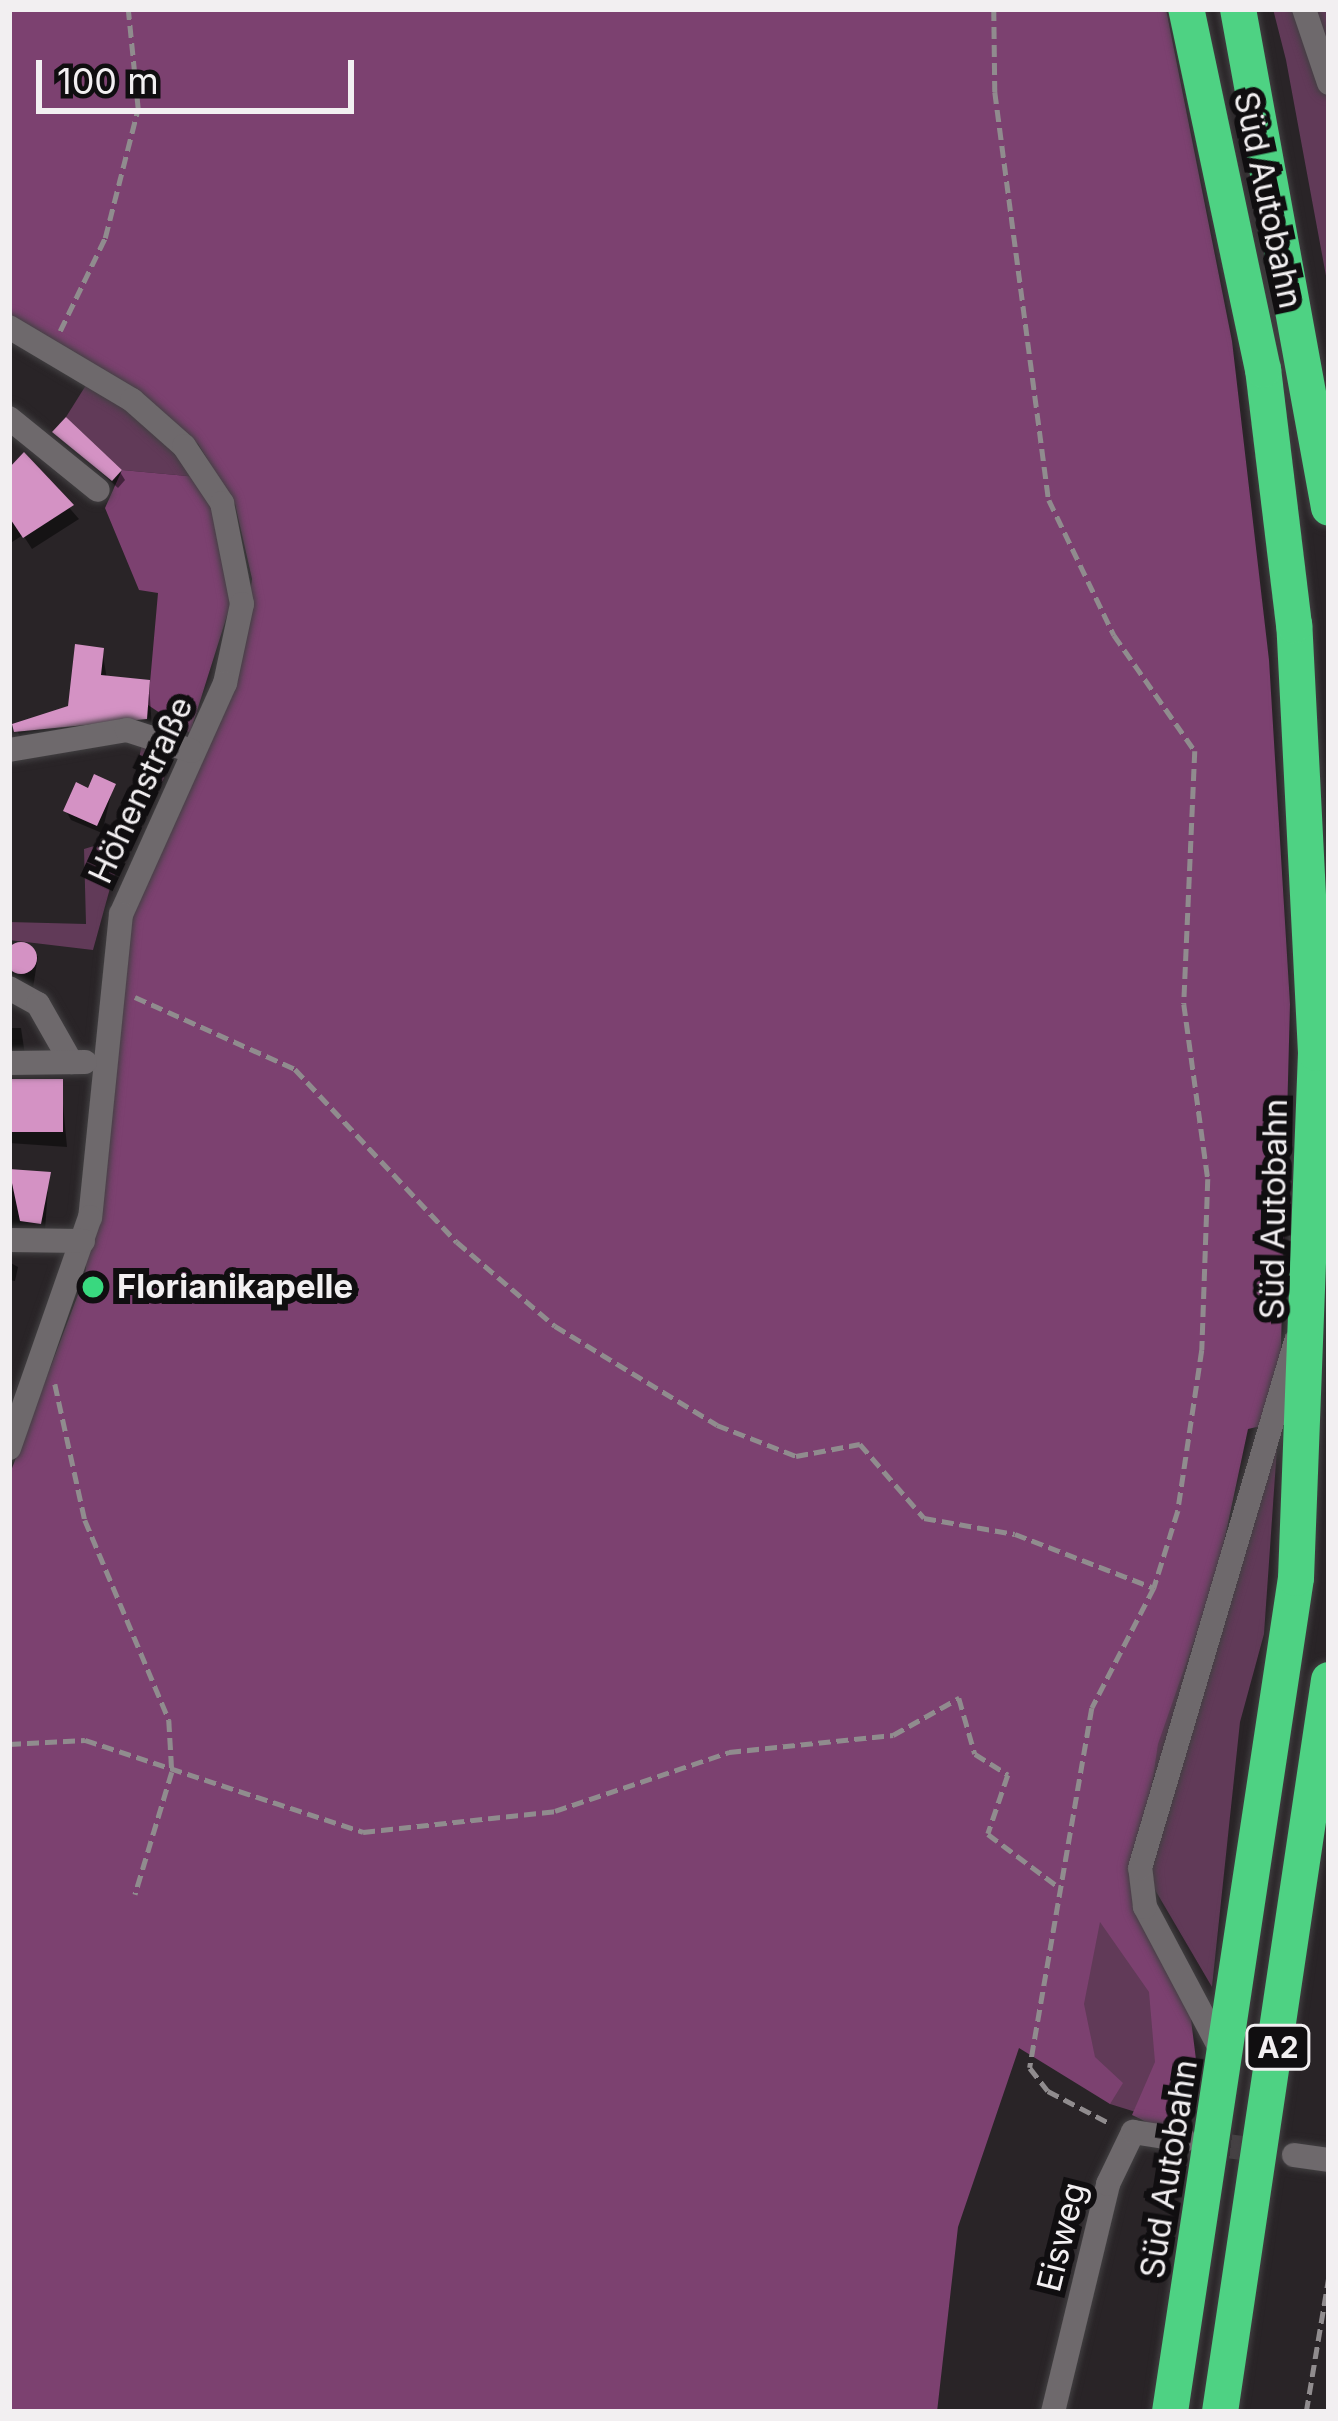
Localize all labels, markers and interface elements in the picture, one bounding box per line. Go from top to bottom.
scale bar [42,36,360,110]
text: 100 m [57,59,159,103]
street label: Süd Autobahn [1226,88,1310,312]
street label: Höhenstraße [81,690,201,890]
street label: Süd Autobahn [1252,1098,1296,1320]
place label: Florianikapelle [117,1267,353,1307]
marker: Florianikapelle [80,1274,106,1300]
road number: A2 [1245,2023,1311,2071]
street label: Süd Autobahn [1132,2057,1206,2281]
street label: Eisweg [1029,2178,1095,2296]

